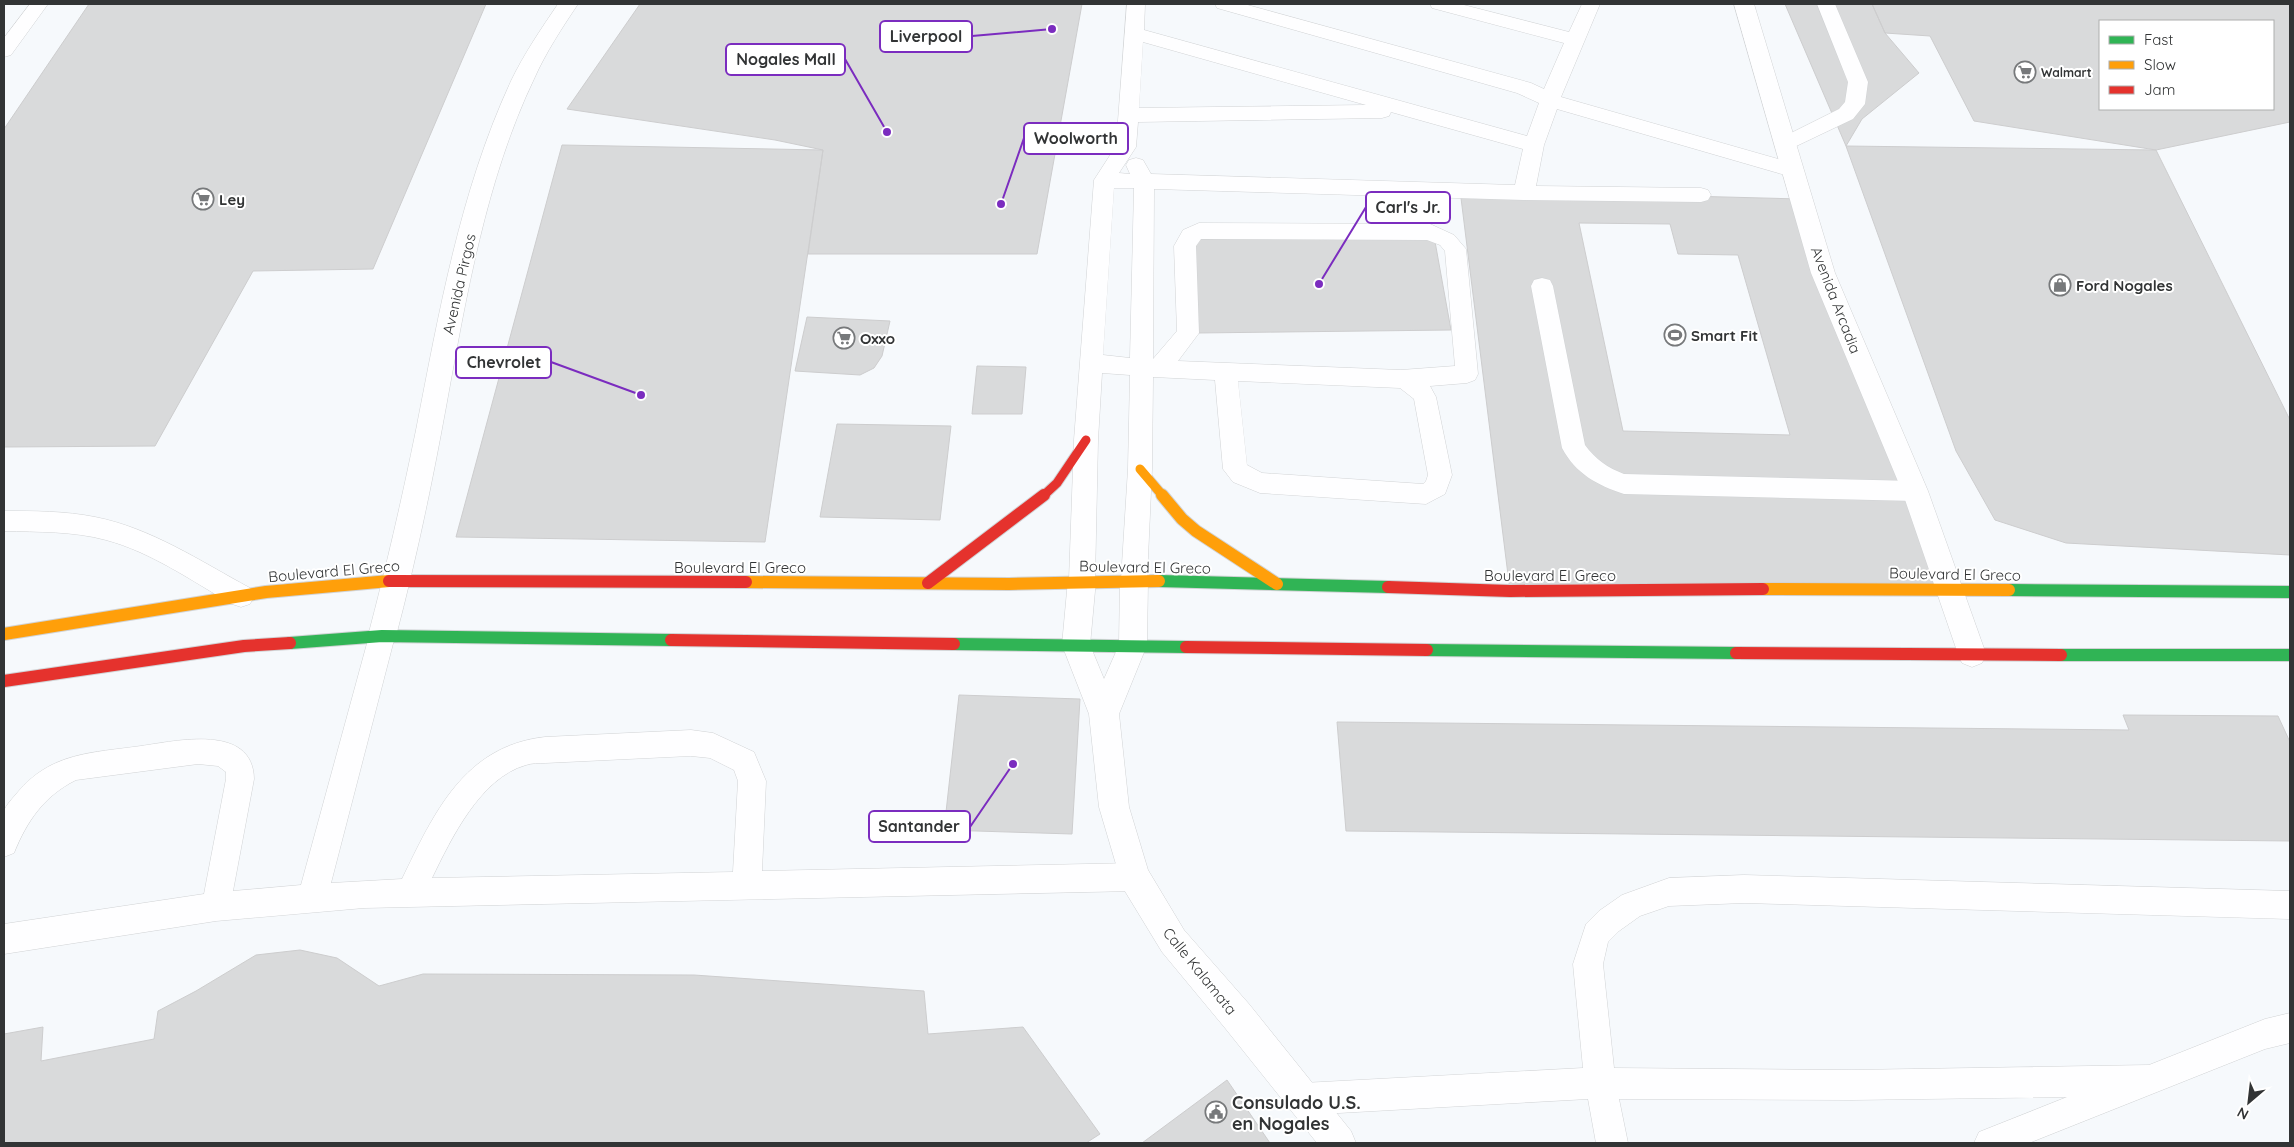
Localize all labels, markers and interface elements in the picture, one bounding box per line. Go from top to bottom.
legend [2099,20,2274,110]
callout: Liverpool [880,21,972,52]
text: Liverpool [890,26,962,46]
text: Fast [2144,30,2173,49]
callout: Nogales Mall [726,44,845,75]
text: Nogales Mall [736,49,836,69]
text: Slow [2144,55,2176,74]
supermarket icon: Walmart [2013,60,2037,84]
place label: Walmart [2041,65,2092,80]
text: Jam [2144,80,2175,99]
callout: Woolworth [1024,123,1128,154]
text: Woolworth [1034,128,1118,148]
supermarket icon: Ley [191,187,215,211]
place label: Ley [219,190,245,209]
callout: Carl's Jr. [1366,192,1450,223]
text: Carl's Jr. [1376,197,1440,217]
street label: Avenida Pirgos [438,232,480,336]
street label: Avenida Arcadia [1807,244,1865,356]
shop icon: Ford Nogales [2048,273,2072,297]
place label: Ford Nogales [2076,276,2173,295]
sports icon: Smart Fit [1663,323,1687,347]
supermarket icon: Oxxo [832,326,856,350]
place label: Smart Fit [1691,326,1758,345]
place label: Oxxo [860,329,895,348]
callout: Chevrolet [456,347,551,378]
text: Chevrolet [467,352,541,372]
street label: Boulevard El Greco [267,556,401,586]
street label: Boulevard El Greco [1079,556,1211,578]
street label: Boulevard El Greco [674,558,806,577]
street label: Boulevard El Greco [1889,563,2021,585]
street label: Boulevard El Greco [1484,566,1616,585]
callout: Santander [869,811,970,842]
text: Santander [878,816,960,836]
street label: Calle Kalamata [1159,923,1241,1019]
north arrow [2224,1077,2274,1127]
place label: Consulado U.S. en Nogales [1232,1091,1361,1135]
public building icon: Consulado U.S. en Nogales [1204,1100,1228,1124]
text: N [2234,1103,2252,1124]

